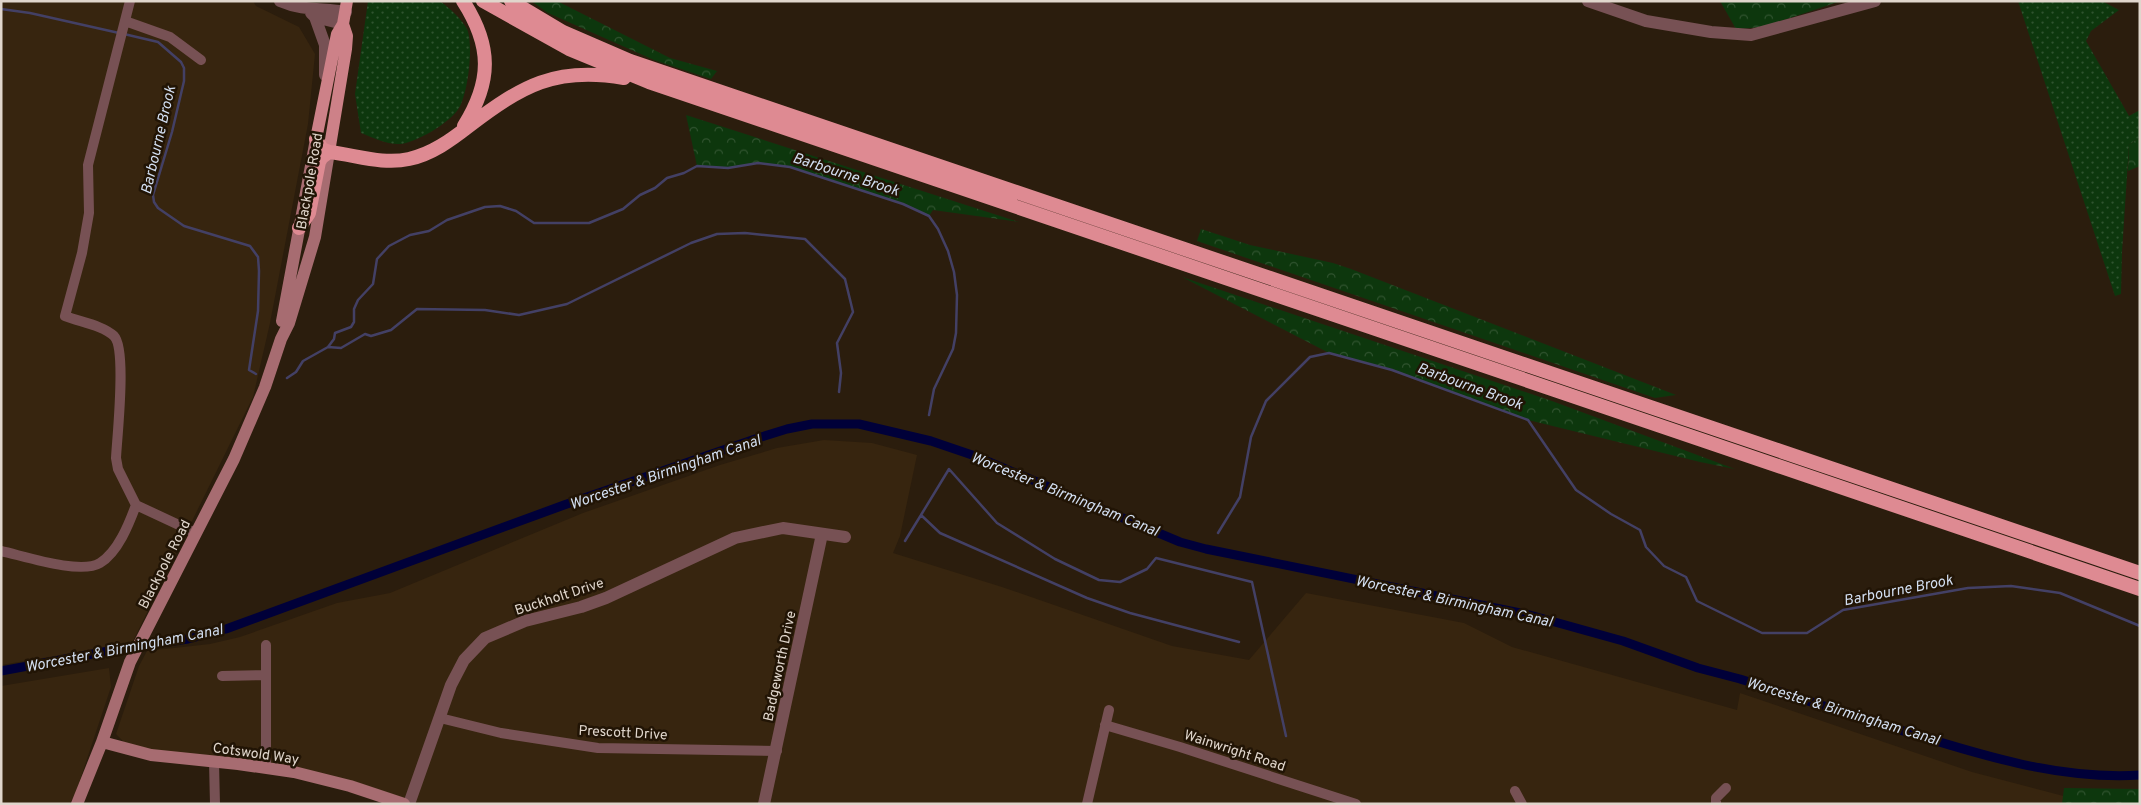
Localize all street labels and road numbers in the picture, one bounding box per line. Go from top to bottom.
street label: Blackpole Road [294,132,327,231]
street label: Blackpole Road [136,517,195,612]
street label: Buckholt Drive [513,575,606,620]
street label: Badgeworth Drive [760,609,800,723]
street label: Prescott Drive [578,723,668,744]
street label: Wainwright Road [1182,727,1287,776]
street label: Cotswold Way [212,740,300,769]

